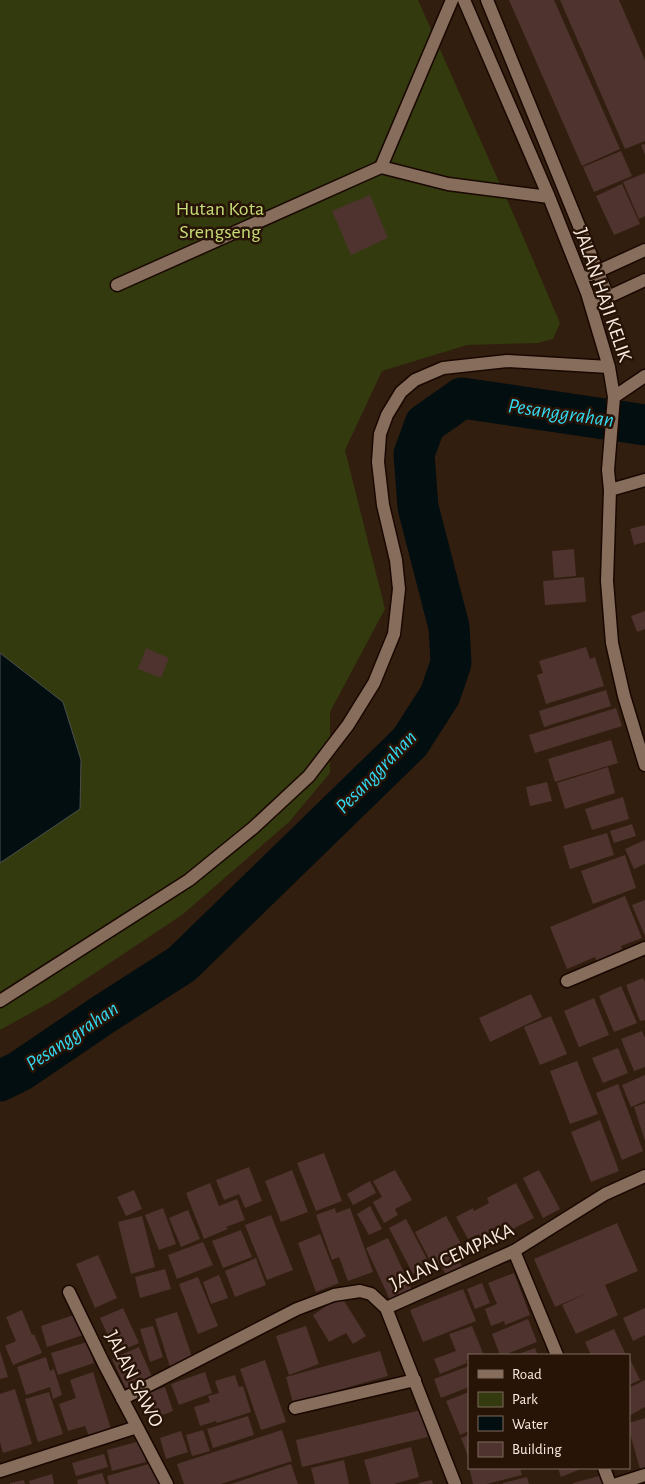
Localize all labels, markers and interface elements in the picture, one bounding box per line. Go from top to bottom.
park label: Hutan Kota Srengseng [176,199,264,242]
street label: JALAN HAJI KELIK [571,226,635,364]
water label: Pesanggrahan [507,395,615,431]
water label: Pesanggrahan [331,726,421,818]
water label: Pesanggrahan [22,997,122,1075]
street label: JALAN CEMPAKA [387,1219,517,1294]
street label: JALAN SAWO [101,1328,167,1430]
legend [468,1354,630,1469]
text: Road [512,1367,542,1382]
text: Park [512,1392,538,1407]
text: Water [512,1417,548,1432]
text: Building [512,1442,562,1457]

